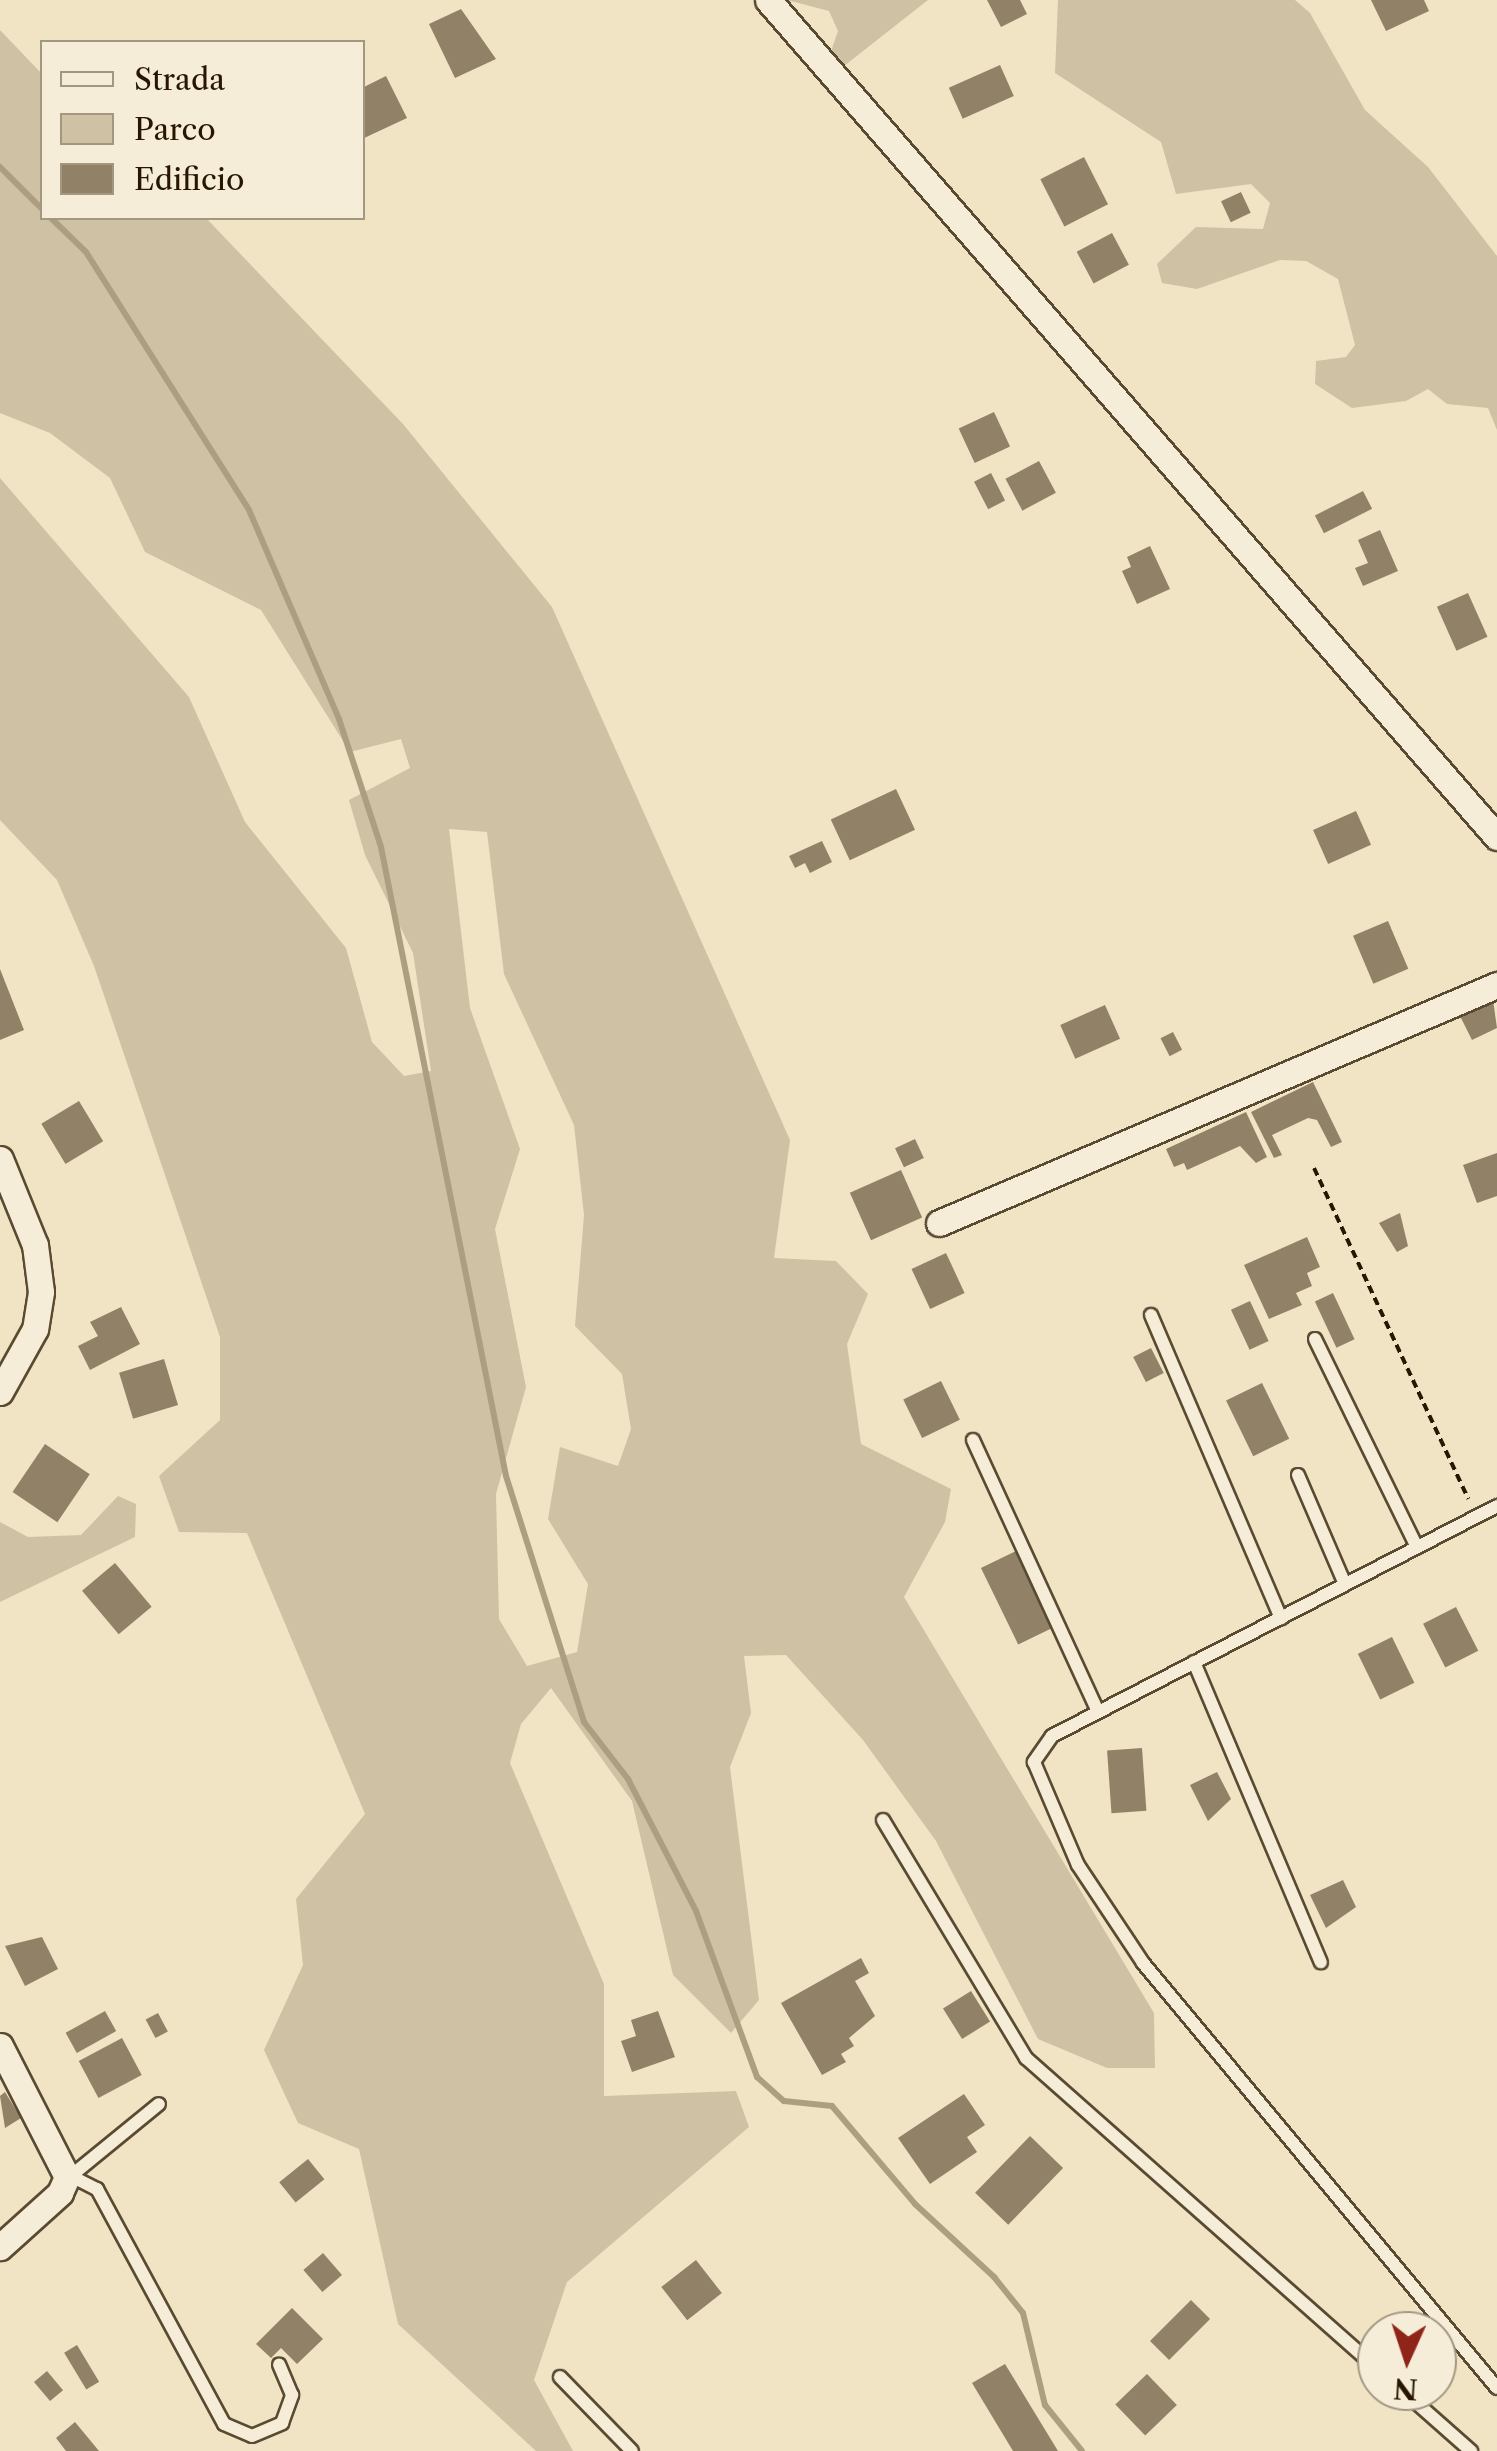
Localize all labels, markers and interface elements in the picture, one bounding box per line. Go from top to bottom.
legend [40,40,365,220]
text: Strada [134,61,225,98]
text: Parco [134,111,216,148]
text: Edificio [134,161,244,198]
north arrow [1357,2311,1457,2411]
text: N [1392,2371,1419,2407]

